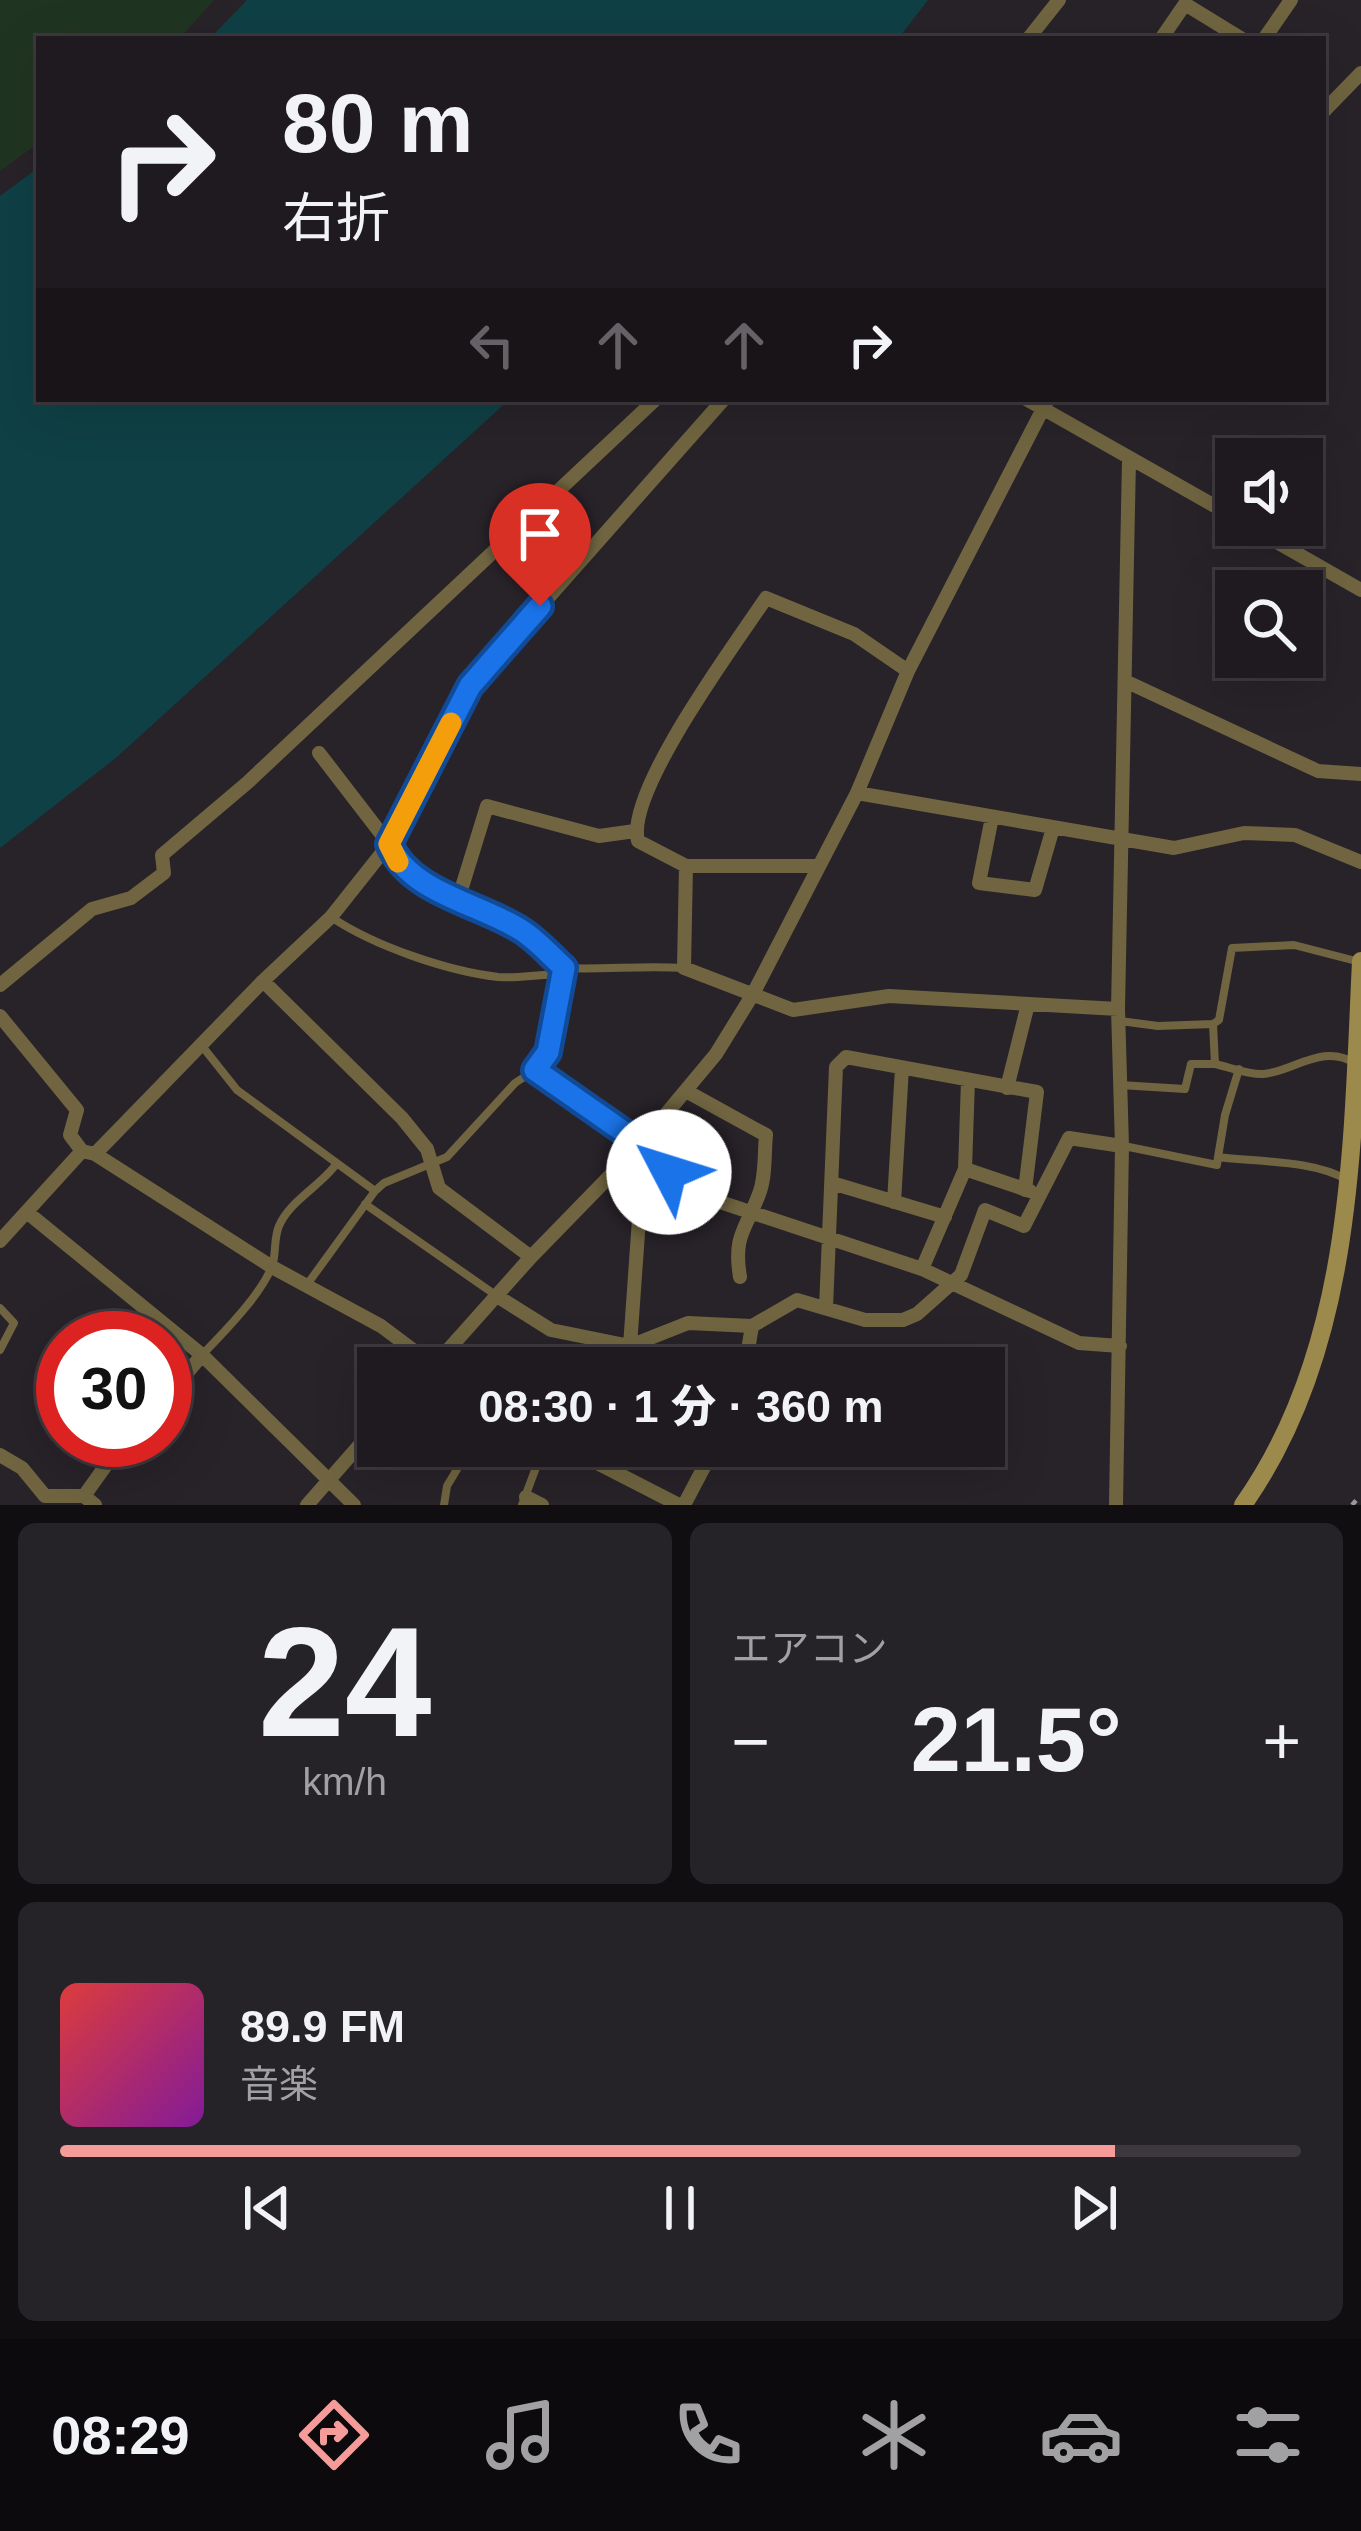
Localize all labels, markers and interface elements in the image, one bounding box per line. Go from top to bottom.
text: 80 m [282,76,473,170]
icon: right [84,84,240,240]
text: 右折 [282,188,390,248]
icon: left [459,312,525,378]
icon: ahead [585,312,651,378]
icon: ahead [711,312,777,378]
icon: right [837,312,903,378]
map controls [1215,438,1323,678]
button: sound [1215,438,1323,546]
pin [489,483,591,606]
icon: arrive [507,501,573,567]
button: search [1215,570,1323,678]
position arrow [606,1109,732,1235]
speed limit sign: 30 [36,1311,192,1467]
text: 08:30 · 1 分 · 360 m [478,1381,884,1432]
text: 24 [258,1595,432,1769]
text: エアコン [732,1627,888,1670]
text: 21.5° [911,1690,1122,1790]
text: − [732,1704,770,1778]
text: + [1262,1704,1301,1778]
text: km/h [302,1760,387,1803]
text: 89.9 FM [240,2001,405,2052]
text: 音楽 [240,2063,318,2106]
icon: previous [234,2175,300,2241]
icon: pause [647,2175,713,2241]
icon: next [1061,2175,1127,2241]
icon: directions [292,2393,376,2477]
icon: music [479,2393,563,2477]
icon: phone [666,2393,750,2477]
icon: climate [852,2393,936,2477]
icon: car [1039,2393,1123,2477]
icon: filters [1226,2393,1310,2477]
text: 08:29 [51,2405,189,2465]

